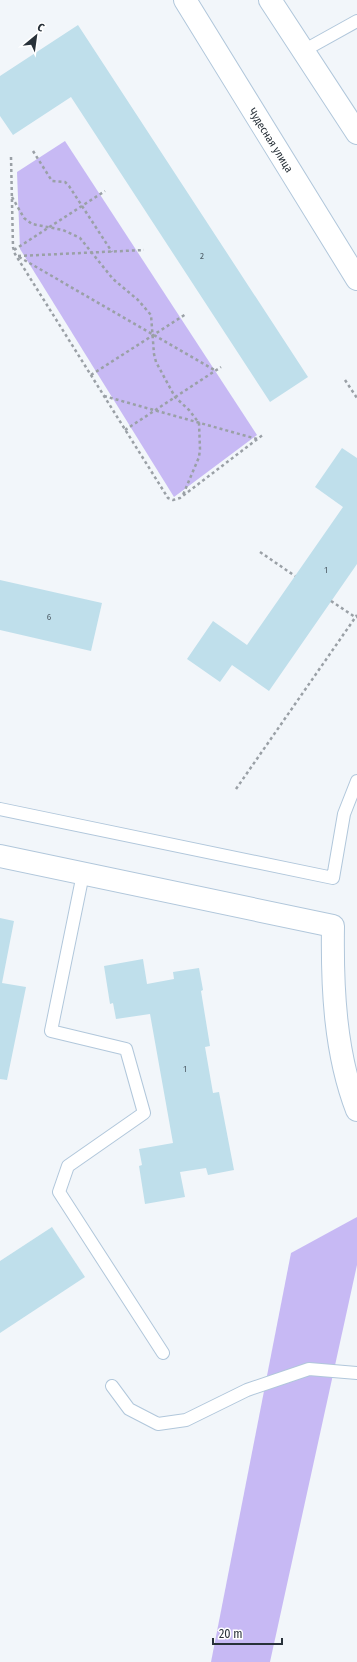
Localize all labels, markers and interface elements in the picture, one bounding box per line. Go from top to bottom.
north arrow [16,16,56,56]
text: С [35,21,46,35]
street label: Чудесная улица [246,106,296,175]
house number: 2 [200,251,204,261]
house number: 1 [324,565,328,575]
house number: 6 [47,612,52,622]
house number: 1 [183,1064,187,1074]
scale bar [213,1620,282,1646]
text: 20 m [219,1627,243,1641]

